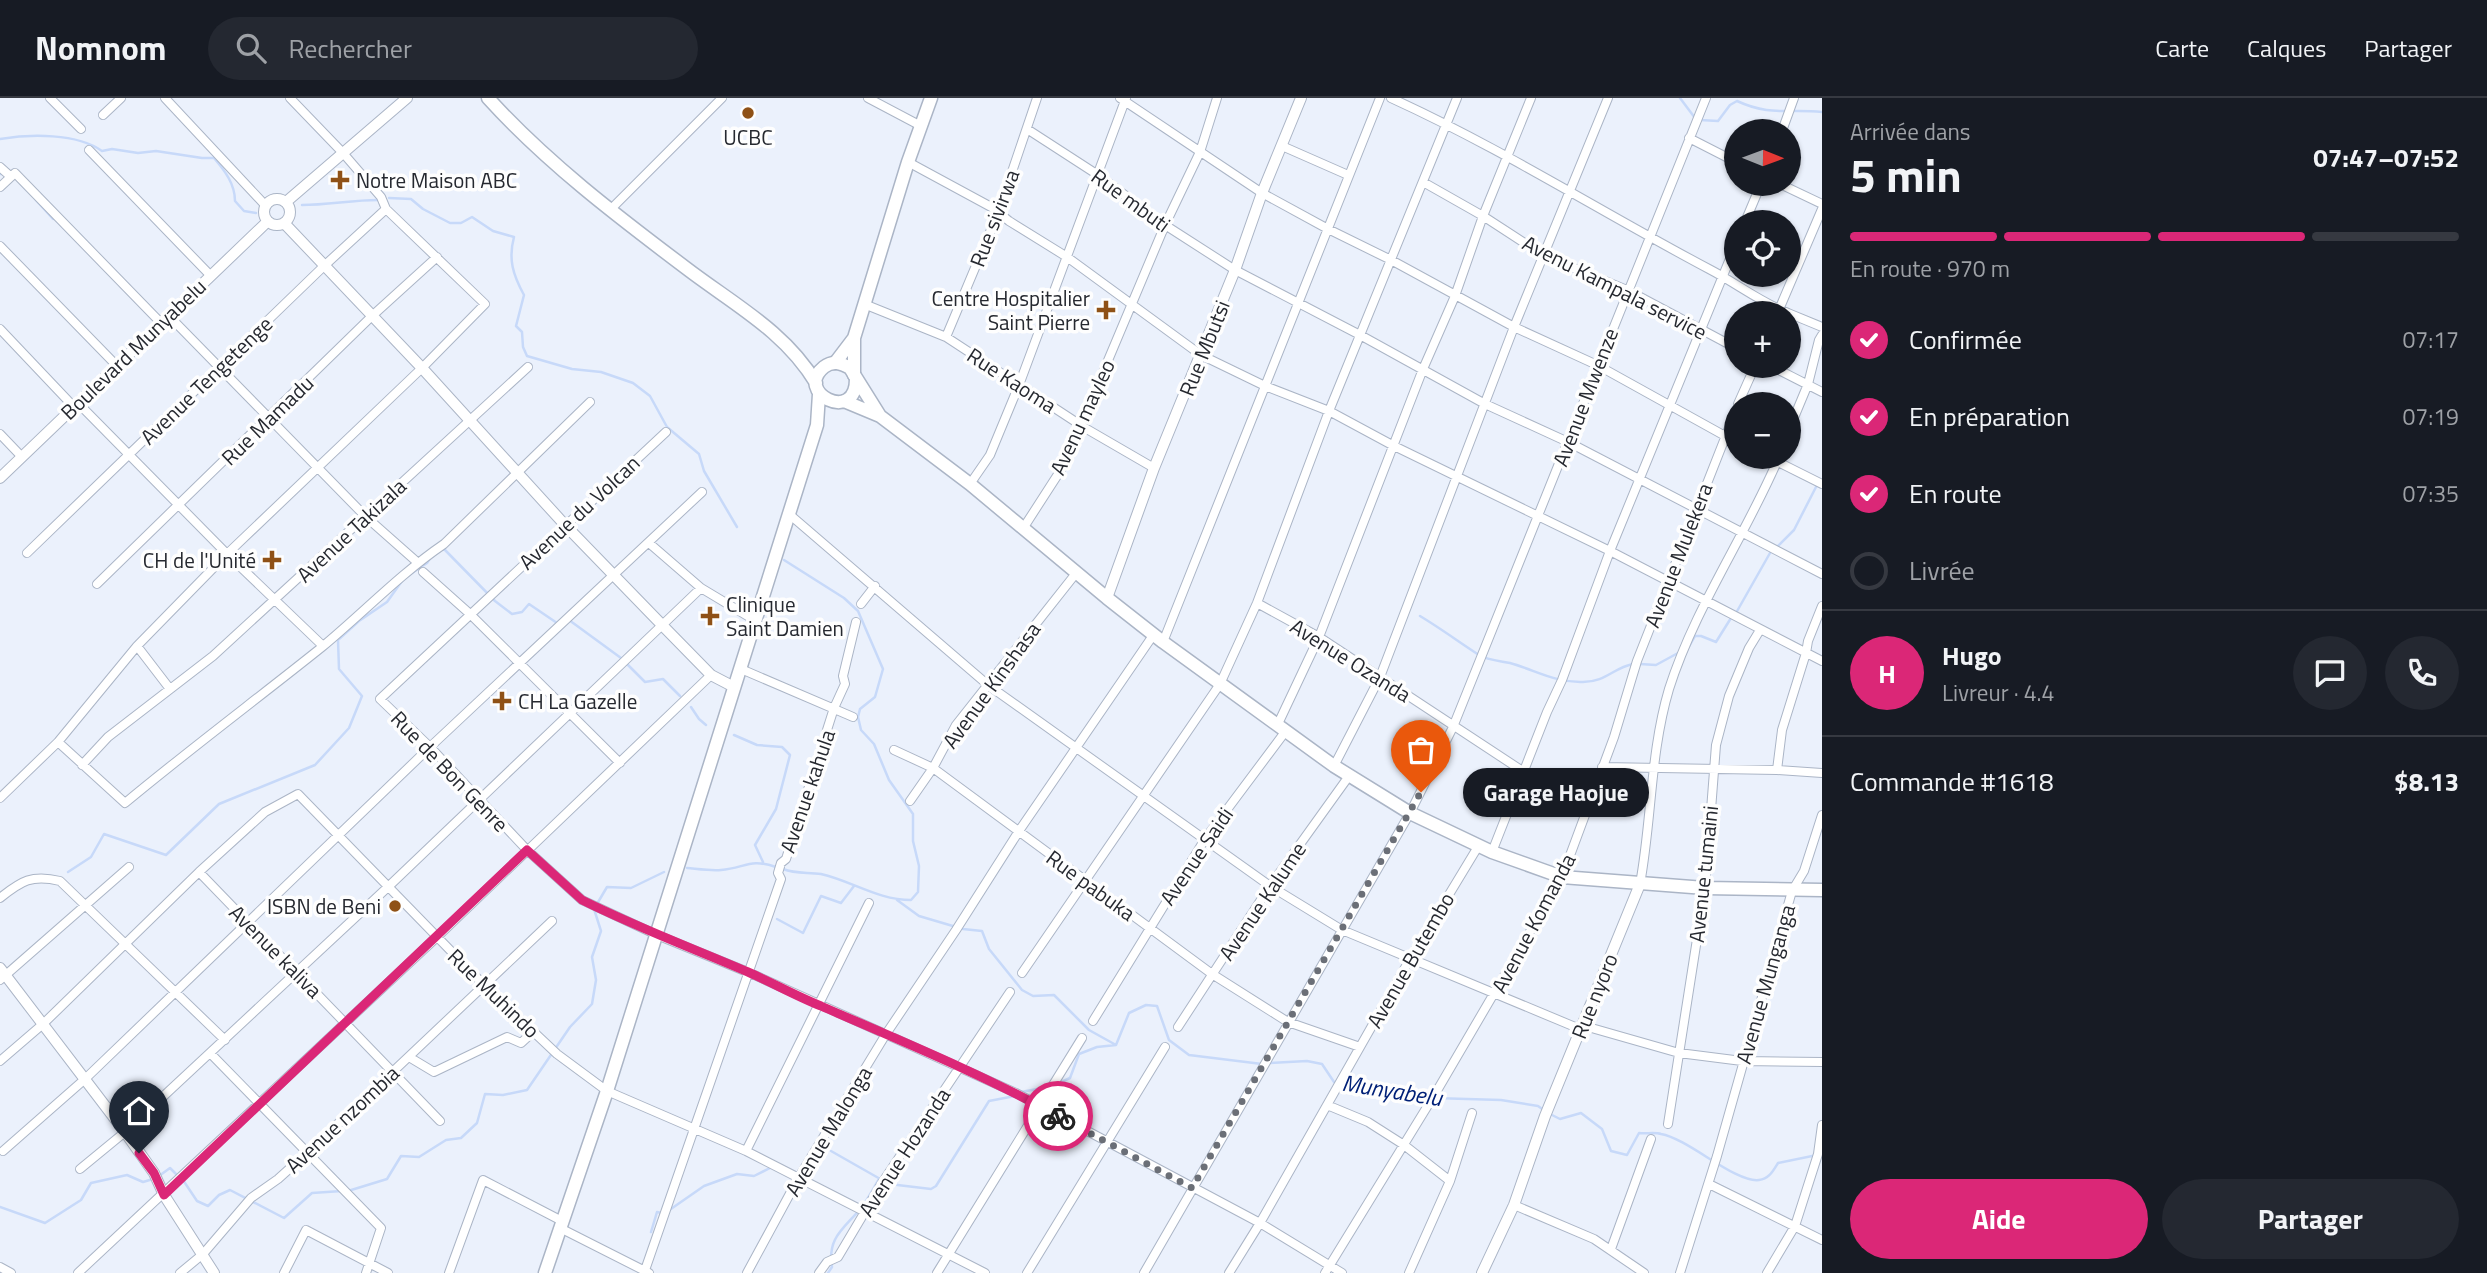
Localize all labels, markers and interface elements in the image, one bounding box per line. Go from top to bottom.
search box [208,17,698,80]
text: Nomnom [35,23,166,73]
icon: search [232,29,270,67]
text: Rechercher [288,29,412,68]
text: Carte [2155,30,2209,66]
text: Calques [2247,30,2326,66]
text: Partager [2364,30,2452,66]
marker: UCBC [740,105,756,121]
text: Arrivée dans [1850,114,1971,149]
north arrow [1724,119,1801,196]
map controls [1724,119,1801,469]
place label: UCBC [723,121,773,153]
text: 07:47–07:52 [2313,138,2459,177]
text: 5 min [1850,140,1962,210]
street label: Rue mbuti [1085,160,1177,240]
place label: Notre Maison ABC [356,164,517,196]
street label: Rue sivirwa [961,164,1027,271]
marker: Notre Maison ABC [330,170,350,190]
button: locate [1724,210,1801,287]
street label: Avenu Kampala service [1517,227,1713,347]
text: En route · 970 m [1850,251,2010,286]
street label: Boulevard Munyabelu [53,271,213,427]
place label: Centre Hospitalier Saint Pierre [932,282,1090,338]
street label: Rue Mbutsi [1170,295,1238,401]
marker: Centre Hospitalier Saint Pierre [1096,300,1116,320]
button: + [1724,301,1801,378]
street label: Avenue Tengetenge [133,308,279,452]
text: Confirmée [1909,320,2022,359]
icon: check [1850,321,1888,359]
text: 07:17 [2402,322,2459,357]
street label: Avenue Mwenze [1544,323,1626,471]
street label: Rue Kaoma [961,339,1063,421]
street label: Avenu mayleo [1041,354,1123,480]
street label: Rue Mamadu [214,368,320,472]
button: − [1724,392,1801,469]
text: En préparation [1909,397,2070,436]
icon: check [1850,398,1888,436]
text: 07:19 [2402,399,2459,434]
street label: Avenue du Volcan [511,447,647,577]
street label: Avenue Takizala [289,470,413,589]
text: En route [1909,474,2002,513]
icon: check [1850,475,1888,513]
text: 07:35 [2402,476,2459,511]
street label: Avenue Mulekera [1636,478,1720,632]
place label: CH de l'Unité [143,544,256,576]
marker: CH de l'Unité [262,550,282,570]
text: Livrée [1909,551,1975,590]
place label: Clinique Saint Damien [726,588,844,644]
marker: Clinique Saint Damien [700,606,720,626]
street label: Avenue Ozanda [1284,610,1418,710]
street label: Avenue Kinshasa [934,615,1048,755]
text: Hugo [1942,636,2002,675]
button: chat [2293,636,2367,710]
button: phone [2385,636,2459,710]
text: H [1878,654,1896,693]
text: Livreur · 4.4 [1942,675,2054,710]
place label: CH La Gazelle [518,685,637,717]
marker: CH La Gazelle [492,691,512,711]
street label: Rue de Bon Genre [384,703,516,839]
pin [1391,720,1451,792]
street label: Avenue kahula [771,725,843,857]
icon: bag [1402,731,1440,769]
text: Commande #1618 [1850,762,2053,801]
text: $8.13 [2394,762,2459,801]
callout: Garage Haojue [1463,768,1648,816]
text: Garage Haojue [1483,775,1629,810]
street label: Avenue Saidi [1151,800,1241,912]
street label: Avenue tumaini [1680,804,1726,944]
street label: Avenue Kalume [1210,835,1314,967]
street label: Rue pabuka [1040,842,1143,929]
street label: Avenue Komanda [1483,847,1584,999]
street label: Avenue Butembo [1358,886,1462,1034]
place label: ISBN de Beni [267,890,381,922]
street label: Avenue kaliva [222,897,330,1005]
marker: ISBN de Beni [387,898,403,914]
street label: Avenue Munganga [1727,900,1803,1067]
street label: Rue Muhindo [441,941,547,1045]
street label: Rue nyoro [1562,948,1626,1044]
street label: Avenue nzombia [278,1057,407,1180]
street label: Avenue Malonga [776,1059,880,1202]
water label: Munyabelu [1339,1065,1446,1115]
pin [109,1081,169,1153]
street label: Avenue Hozanda [850,1081,958,1223]
courier [1023,1081,1093,1151]
icon: home [120,1092,158,1130]
icon: bike [1039,1097,1077,1135]
button: Aide [1850,1179,2148,1259]
button: Partager [2162,1179,2459,1259]

